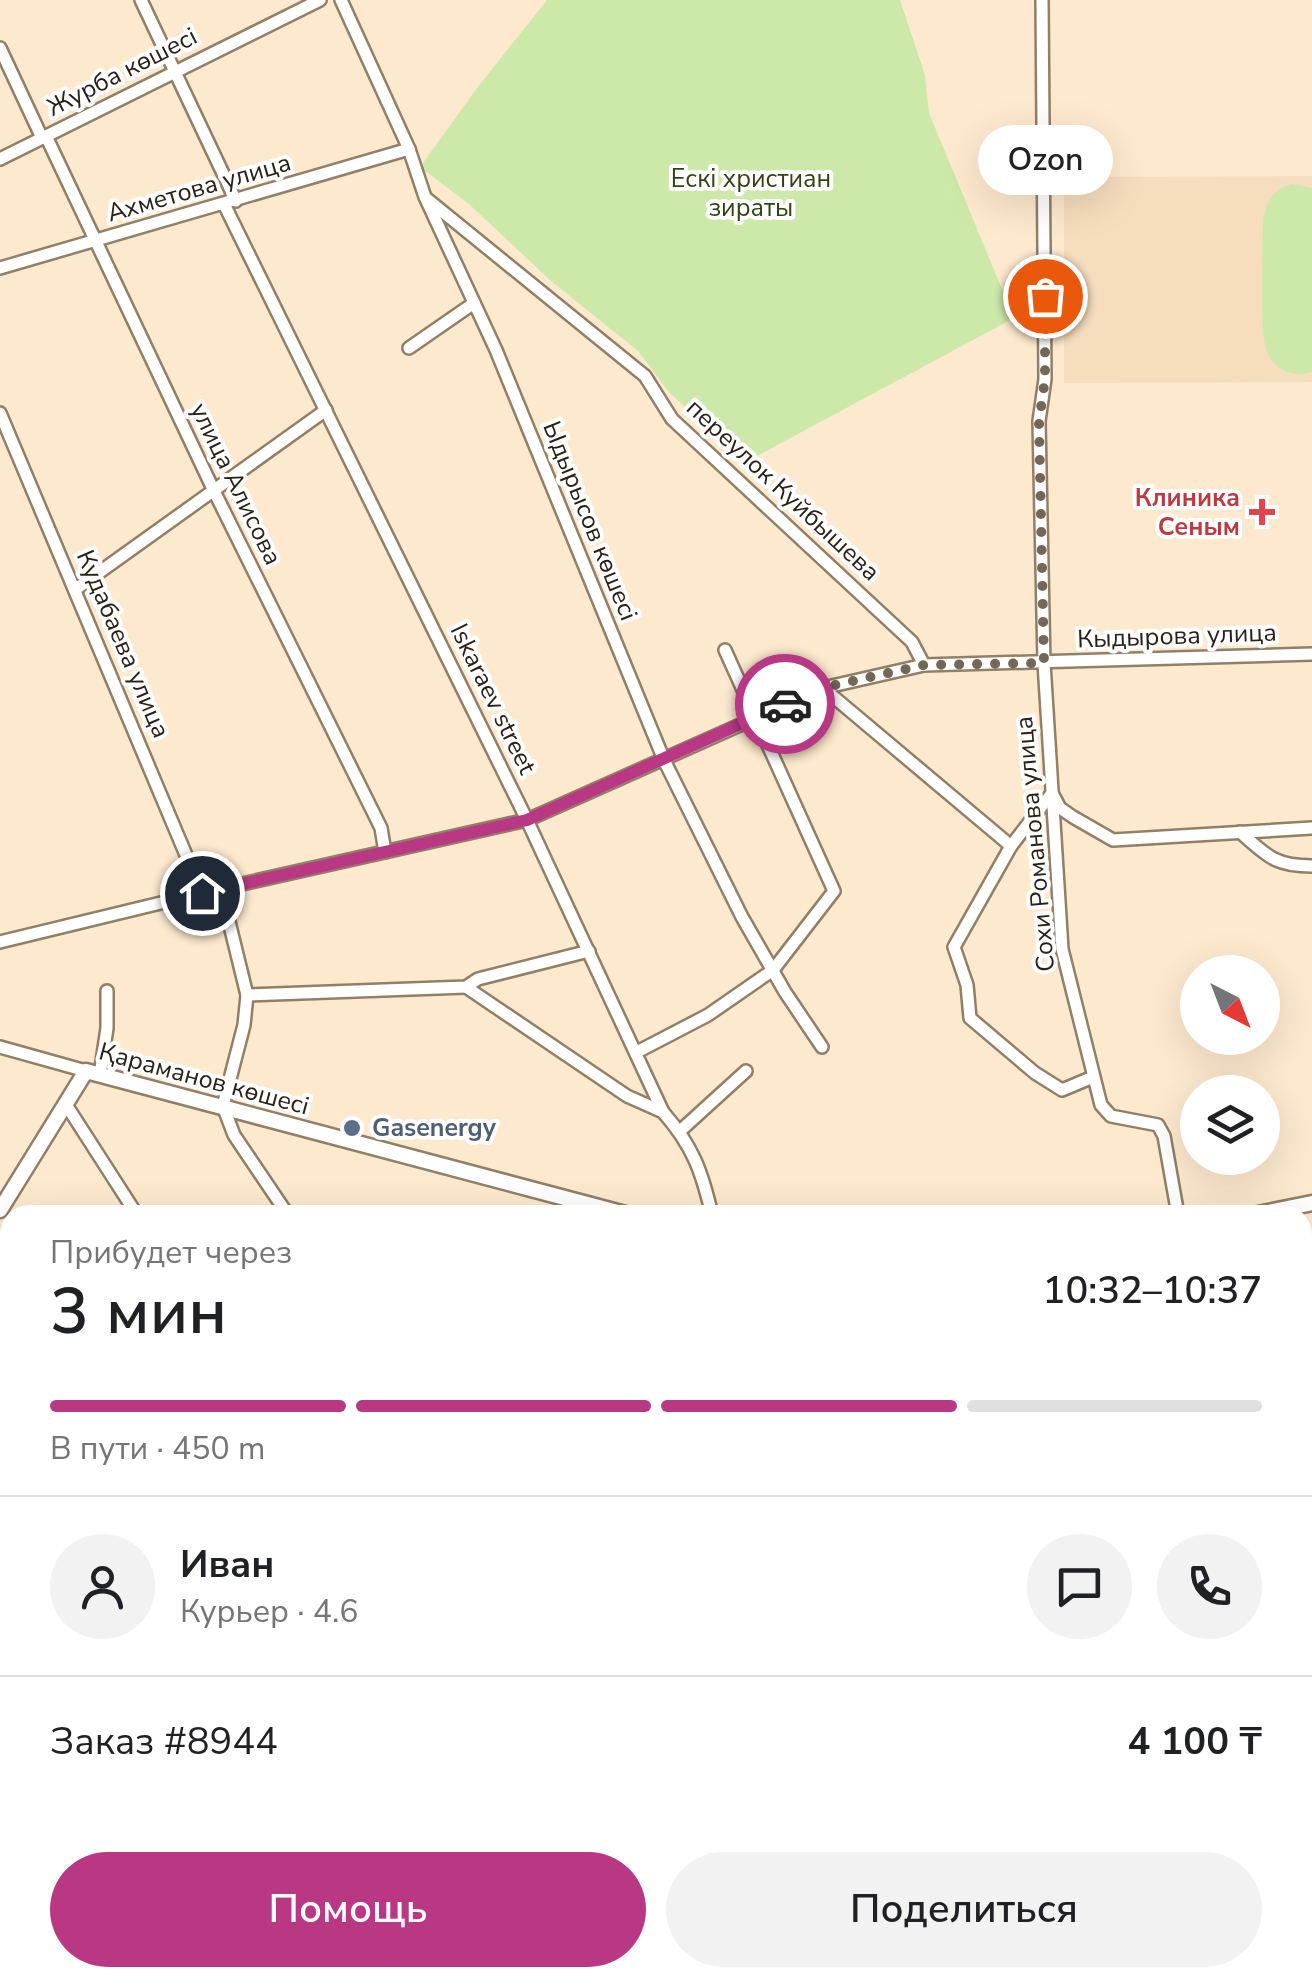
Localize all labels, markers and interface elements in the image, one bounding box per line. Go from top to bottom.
street label: Журба көшесі [41,20,203,124]
callout: Ozon [978,126,1112,196]
text: Ozon [1008,138,1083,181]
street label: Ахметова улица [103,146,295,230]
park label: Ескі христиан зираты [671,162,831,225]
pin [1003,254,1088,339]
icon: bag [1018,269,1073,324]
street label: переулок Куйбышева [679,391,887,589]
street label: улица Алисова [182,397,290,571]
street label: Ыдырысов көшесі [534,416,646,626]
place label: Клиника Сеным [1135,481,1240,544]
marker: Клиника Сеным [1249,499,1275,525]
street label: Кудабаева улица [68,545,178,743]
street label: Кыдырова улица [1077,616,1277,656]
street label: Iskaraev street [442,618,544,780]
courier [735,654,835,754]
icon: car [758,677,813,732]
street label: Сохи Романова улица [1007,715,1063,973]
pin [160,851,245,936]
icon: home [175,866,230,921]
north arrow [1180,955,1280,1055]
map controls [1180,955,1280,1175]
street label: Қараманов көшесі [95,1035,313,1123]
button: layers [1180,1075,1280,1175]
place label: Gasenergy [372,1111,497,1145]
marker: Gasenergy [341,1117,363,1139]
text: Прибудет через [50,1231,292,1274]
text: 10:32–10:37 [1043,1265,1262,1316]
text: 3 мин [50,1267,227,1356]
text: В пути · 450 m [50,1427,265,1470]
button: person [50,1534,155,1639]
button: chat [1027,1534,1132,1639]
button: phone [1157,1534,1262,1639]
text: Иван [180,1539,274,1590]
text: Курьер · 4.6 [180,1590,358,1633]
text: Заказ #8944 [50,1716,278,1767]
text: 4 100 ₸ [1127,1716,1262,1767]
button: Помощь [50,1852,646,1967]
button: Поделиться [666,1852,1262,1967]

